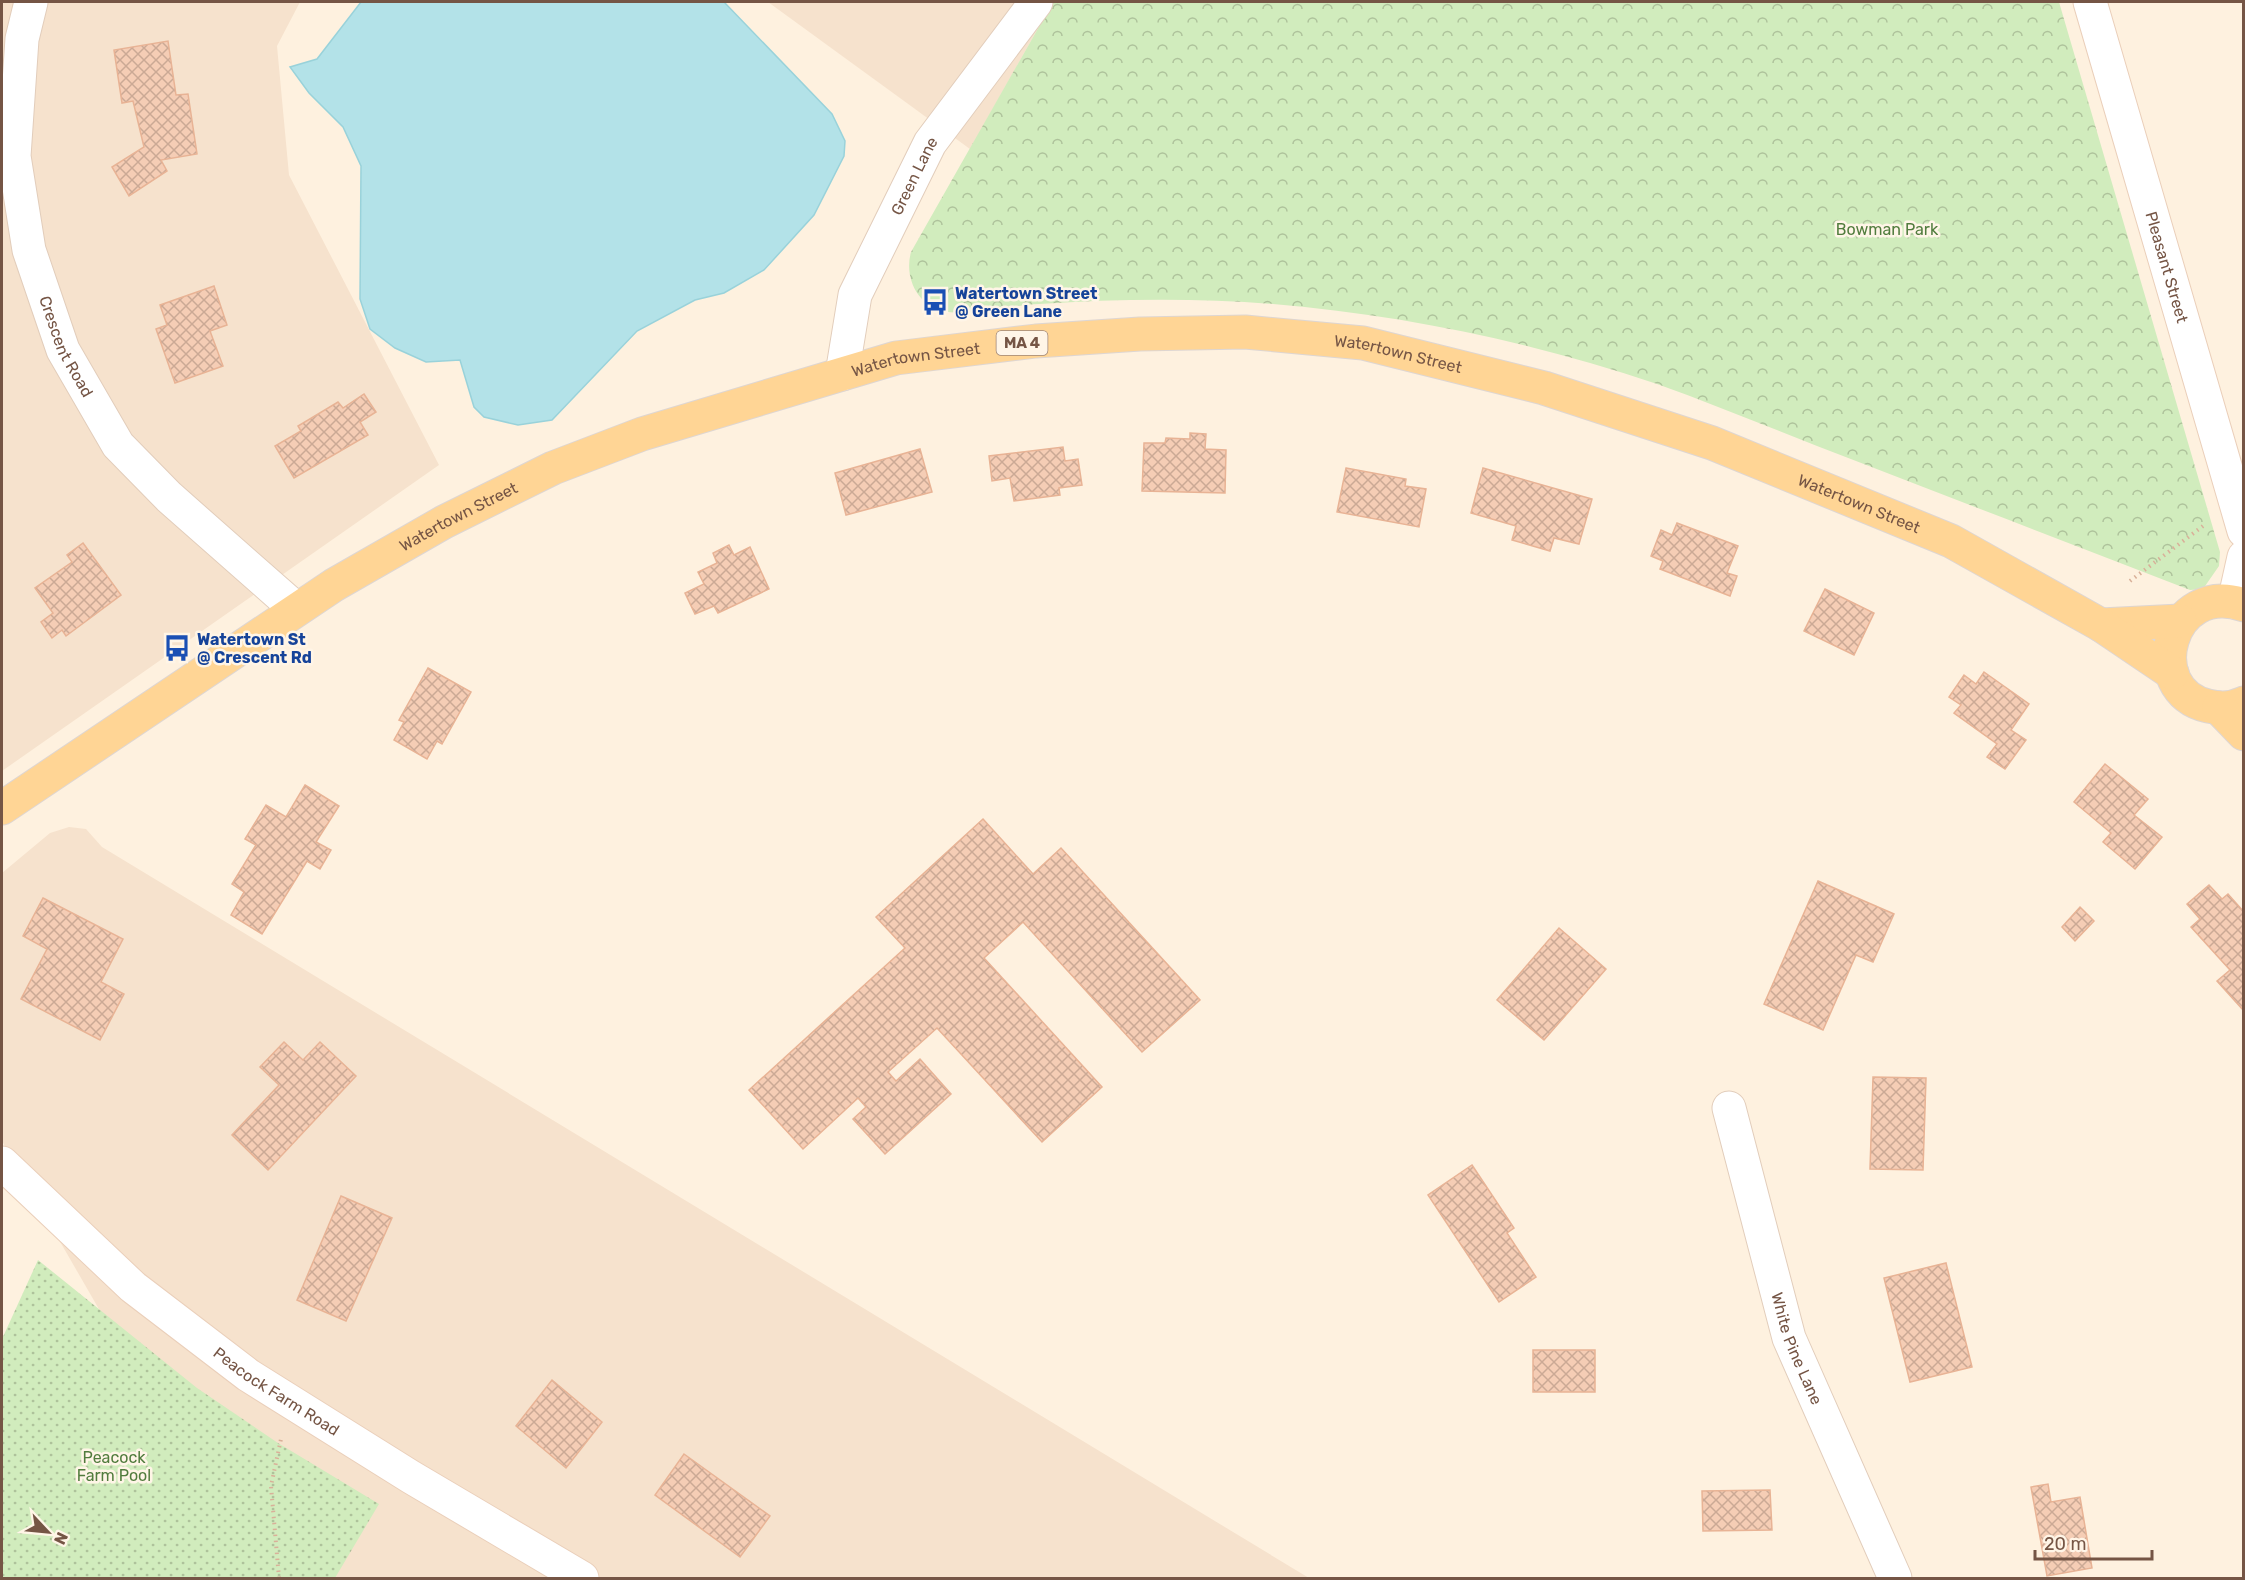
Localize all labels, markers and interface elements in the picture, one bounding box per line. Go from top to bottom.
street label: Green Lane [887,133,941,218]
street label: Pleasant Street [2142,209,2192,325]
park label: Bowman Park [1836,220,1939,239]
place label: Watertown Street @ Green Lane [955,284,1098,321]
bus stop icon: Watertown Street @ Green Lane [920,287,950,317]
street label: Crescent Road [36,293,98,400]
road number: MA 4 [996,331,1048,355]
street label: Watertown Street [1333,331,1464,377]
street label: Watertown Street [849,338,981,380]
street label: Watertown Street [1795,470,1923,537]
street label: Watertown Street [396,478,520,555]
place label: Watertown St @ Crescent Rd [197,630,312,667]
bus stop icon: Watertown St @ Crescent Rd [162,633,192,663]
street label: White Pine Lane [1768,1290,1827,1407]
street label: Peacock Farm Road [210,1343,343,1439]
park label: Peacock Farm Pool [77,1448,151,1485]
north arrow [18,1502,78,1562]
scale bar [2035,1523,2152,1561]
text: N [50,1529,72,1548]
text: 20 m [2044,1533,2086,1555]

